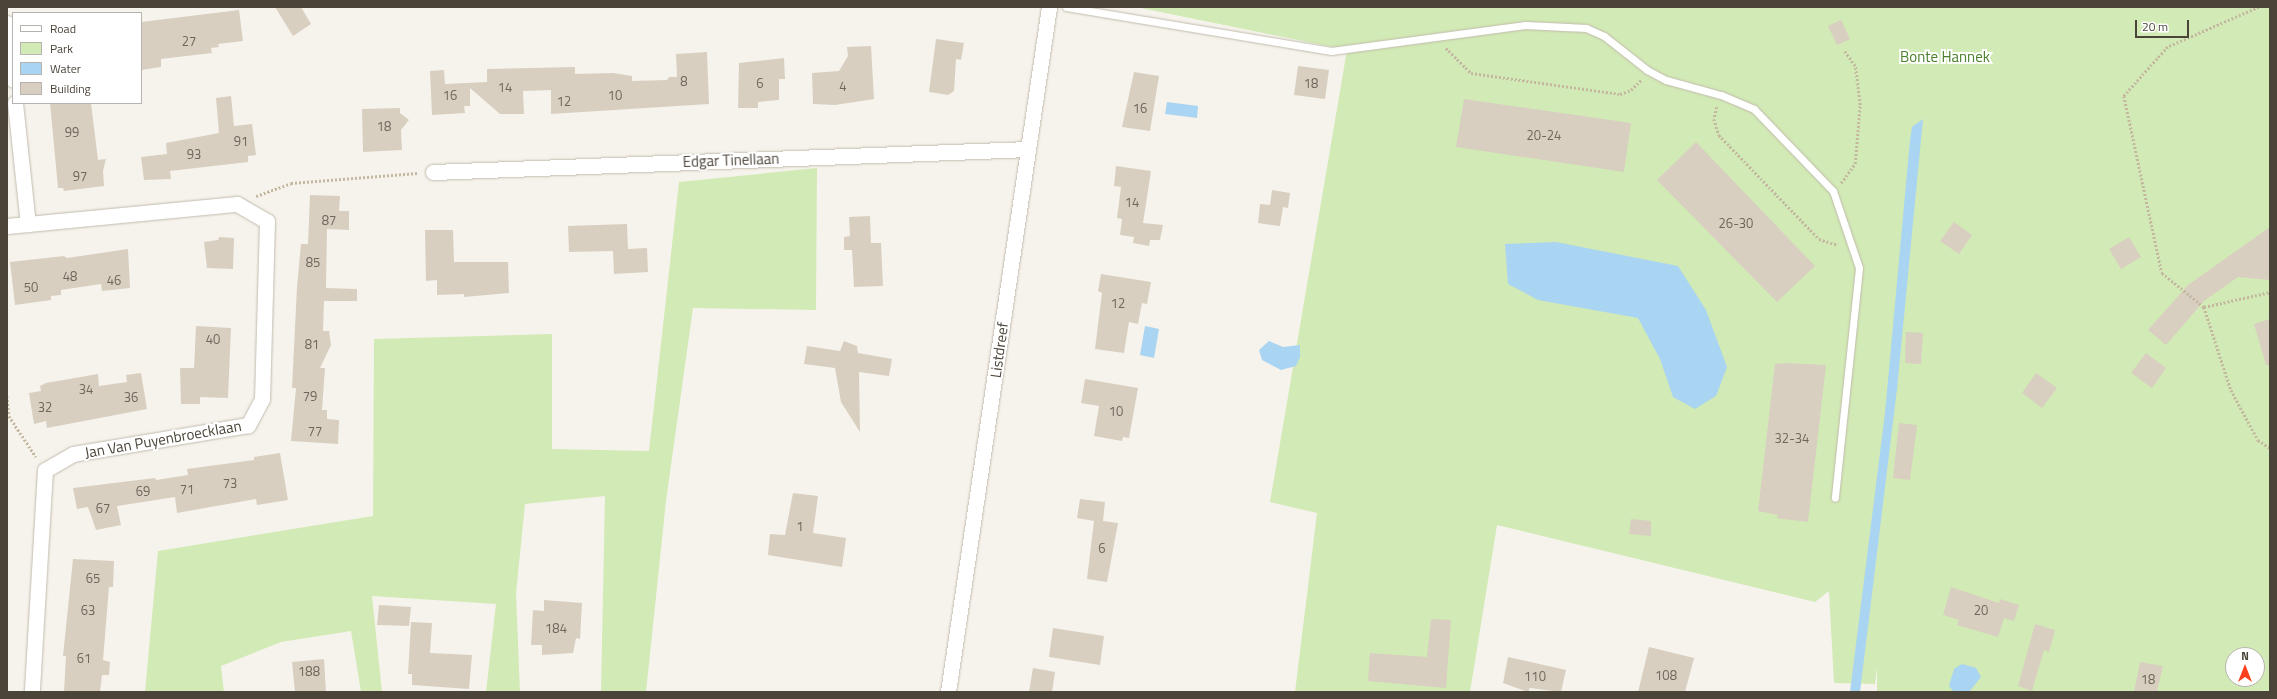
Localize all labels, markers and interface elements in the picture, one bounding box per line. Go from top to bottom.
legend [12,12,142,104]
scale bar [2137,12,2191,38]
text: 20 m [2142,17,2168,36]
text: Road [50,19,76,38]
house number: 27 [182,33,196,49]
text: Park [50,39,73,58]
park label: Bonte Hannek [1900,48,1990,66]
text: Water [50,59,81,78]
house number: 8 [680,73,688,89]
house number: 6 [756,75,764,91]
house number: 18 [1304,75,1318,91]
house number: 4 [839,78,847,94]
text: Building [50,79,91,98]
house number: 14 [498,79,512,95]
house number: 16 [443,87,457,103]
house number: 10 [608,87,622,103]
house number: 12 [557,93,571,109]
house number: 16 [1133,100,1147,116]
house number: 18 [377,118,391,134]
house number: 99 [65,124,79,140]
house number: 20-24 [1527,127,1561,143]
house number: 91 [234,133,248,149]
house number: 93 [187,146,201,162]
street label: Edgar Tinellaan [682,149,780,171]
house number: 97 [73,168,87,184]
house number: 14 [1125,194,1139,210]
house number: 87 [322,212,336,228]
house number: 26-30 [1719,215,1753,231]
house number: 85 [306,254,320,270]
house number: 48 [63,268,77,284]
house number: 46 [107,272,121,288]
house number: 50 [24,279,38,295]
house number: 12 [1111,295,1125,311]
street label: Listdreef [986,321,1012,379]
house number: 40 [206,331,220,347]
house number: 81 [305,336,319,352]
house number: 34 [79,381,93,397]
house number: 79 [303,388,317,404]
house number: 36 [124,389,138,405]
house number: 32 [38,399,52,415]
house number: 10 [1109,403,1123,419]
street label: Jan Van Puyenbroecklaan [83,416,243,462]
house number: 77 [308,423,322,439]
house number: 32-34 [1775,430,1809,446]
house number: 73 [223,475,237,491]
house number: 71 [180,481,194,497]
house number: 69 [136,483,150,499]
house number: 67 [96,500,110,516]
house number: 1 [796,518,804,534]
house number: 6 [1098,540,1106,556]
house number: 65 [86,570,100,586]
house number: 63 [81,602,95,618]
house number: 20 [1974,602,1988,618]
house number: 184 [545,620,567,636]
north arrow [2225,647,2265,687]
text: N [2241,648,2249,664]
house number: 61 [77,650,91,666]
house number: 188 [298,663,320,679]
house number: 108 [1655,667,1677,683]
house number: 110 [1524,668,1546,684]
house number: 18 [2141,671,2155,687]

